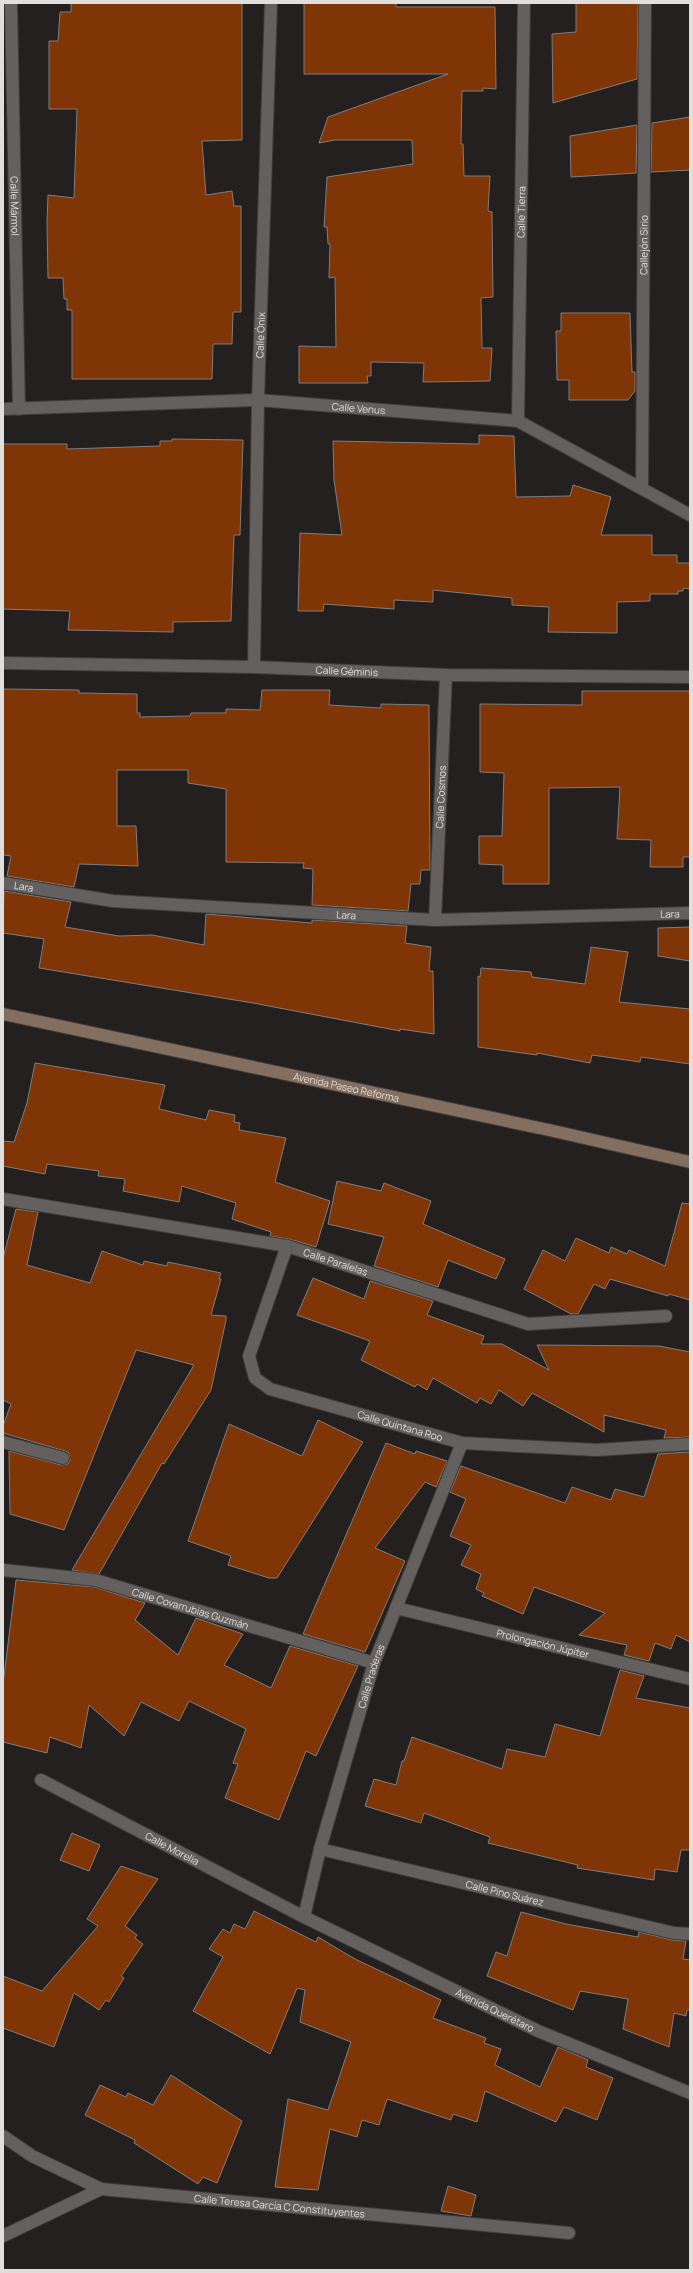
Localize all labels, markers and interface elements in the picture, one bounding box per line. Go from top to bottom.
street label: Calle Mármol [7,176,23,236]
street label: Calle Tierra [514,186,528,238]
street label: Callejón Sirio [636,215,651,275]
street label: Calle Ónix [252,311,268,358]
street label: Calle Venus [331,399,386,417]
street label: Calle Géminis [315,663,378,679]
street label: Calle Cosmos [432,765,449,829]
street label: Lara [13,878,35,895]
street label: Lara [660,906,680,921]
street label: Lara [336,907,356,922]
street label: Avenida Paseo Reforma [292,1069,401,1105]
street label: Calle Paralelas [302,1245,370,1279]
street label: Calle Quintana Roo [356,1407,445,1444]
street label: Calle Covarrubias Guzmán [130,1584,250,1632]
street label: Prolongación Júpiter [495,1625,591,1661]
street label: Calle Praderas [354,1642,388,1710]
street label: Calle Morelia [143,1828,202,1868]
street label: Calle Pino Suárez [464,1877,545,1909]
street label: Avenida Querétaro [453,1985,537,2035]
street label: Calle Teresa García C Constituyentes [193,2191,366,2221]

